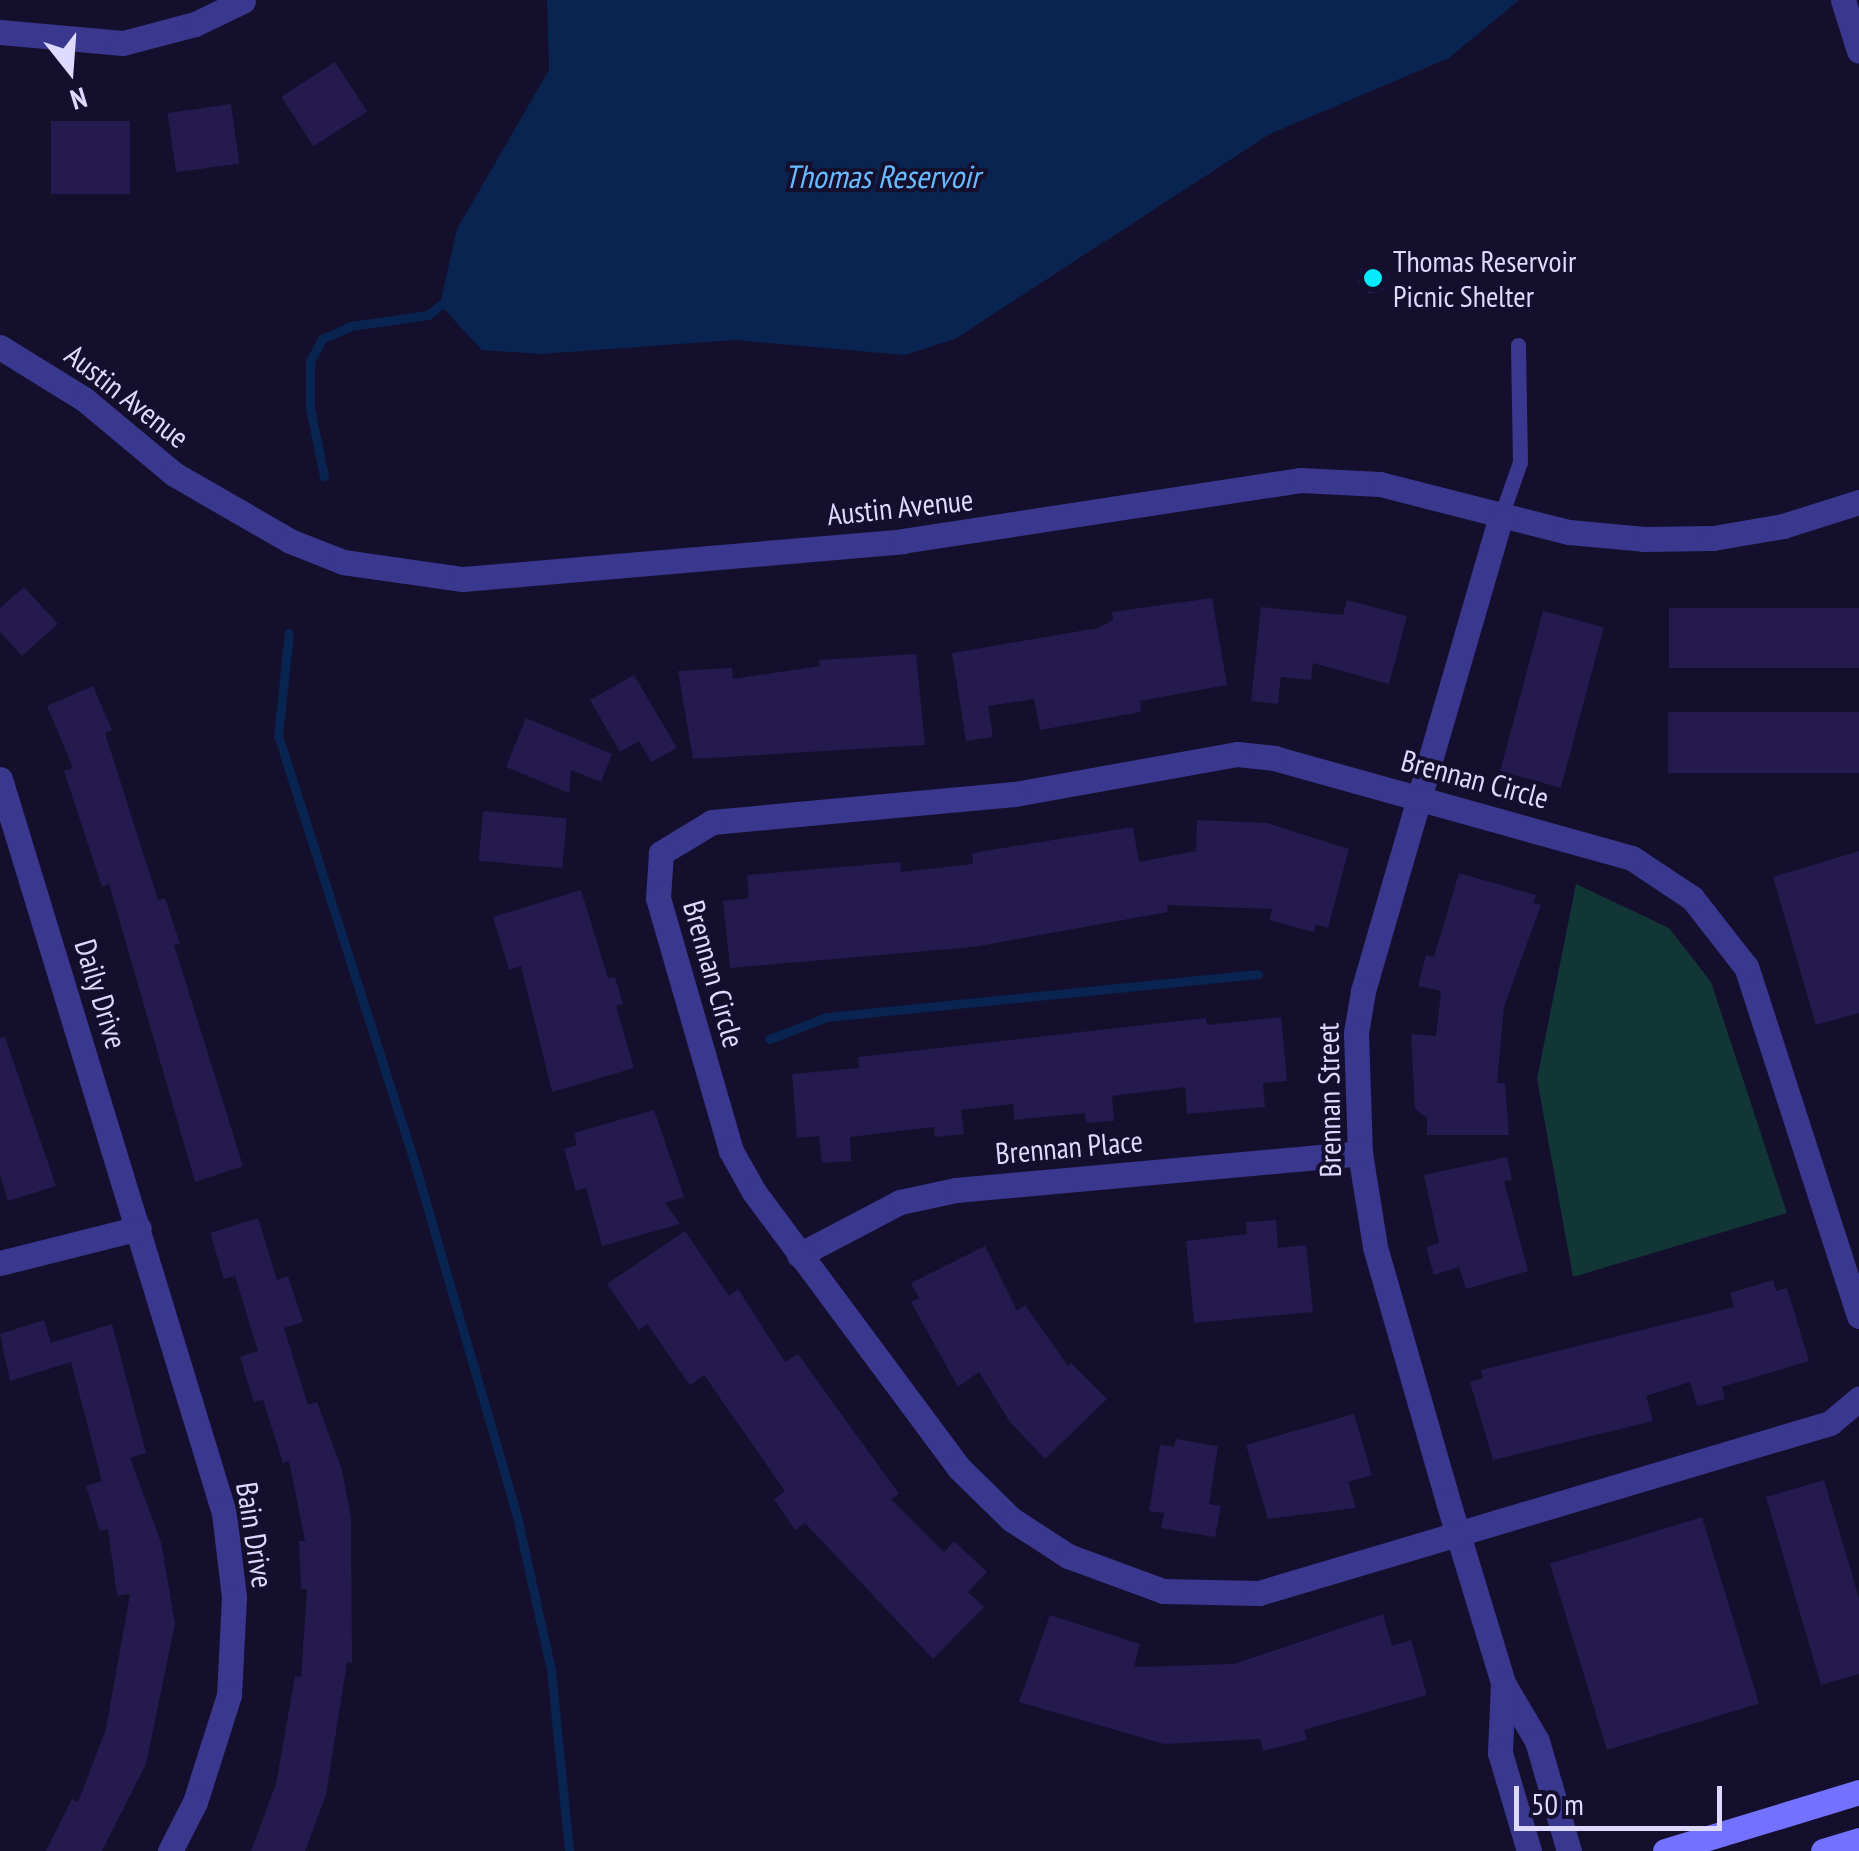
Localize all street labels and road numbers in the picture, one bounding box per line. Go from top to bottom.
street label: Austin Avenue [58,336,196,456]
street label: Austin Avenue [825,481,975,533]
street label: Brennan Circle [1397,742,1553,816]
street label: Brennan Circle [676,896,752,1052]
street label: Daily Drive [67,935,135,1053]
street label: Brennan Street [1310,1022,1348,1178]
street label: Brennan Place [994,1123,1144,1171]
street label: Bain Drive [229,1480,281,1590]

